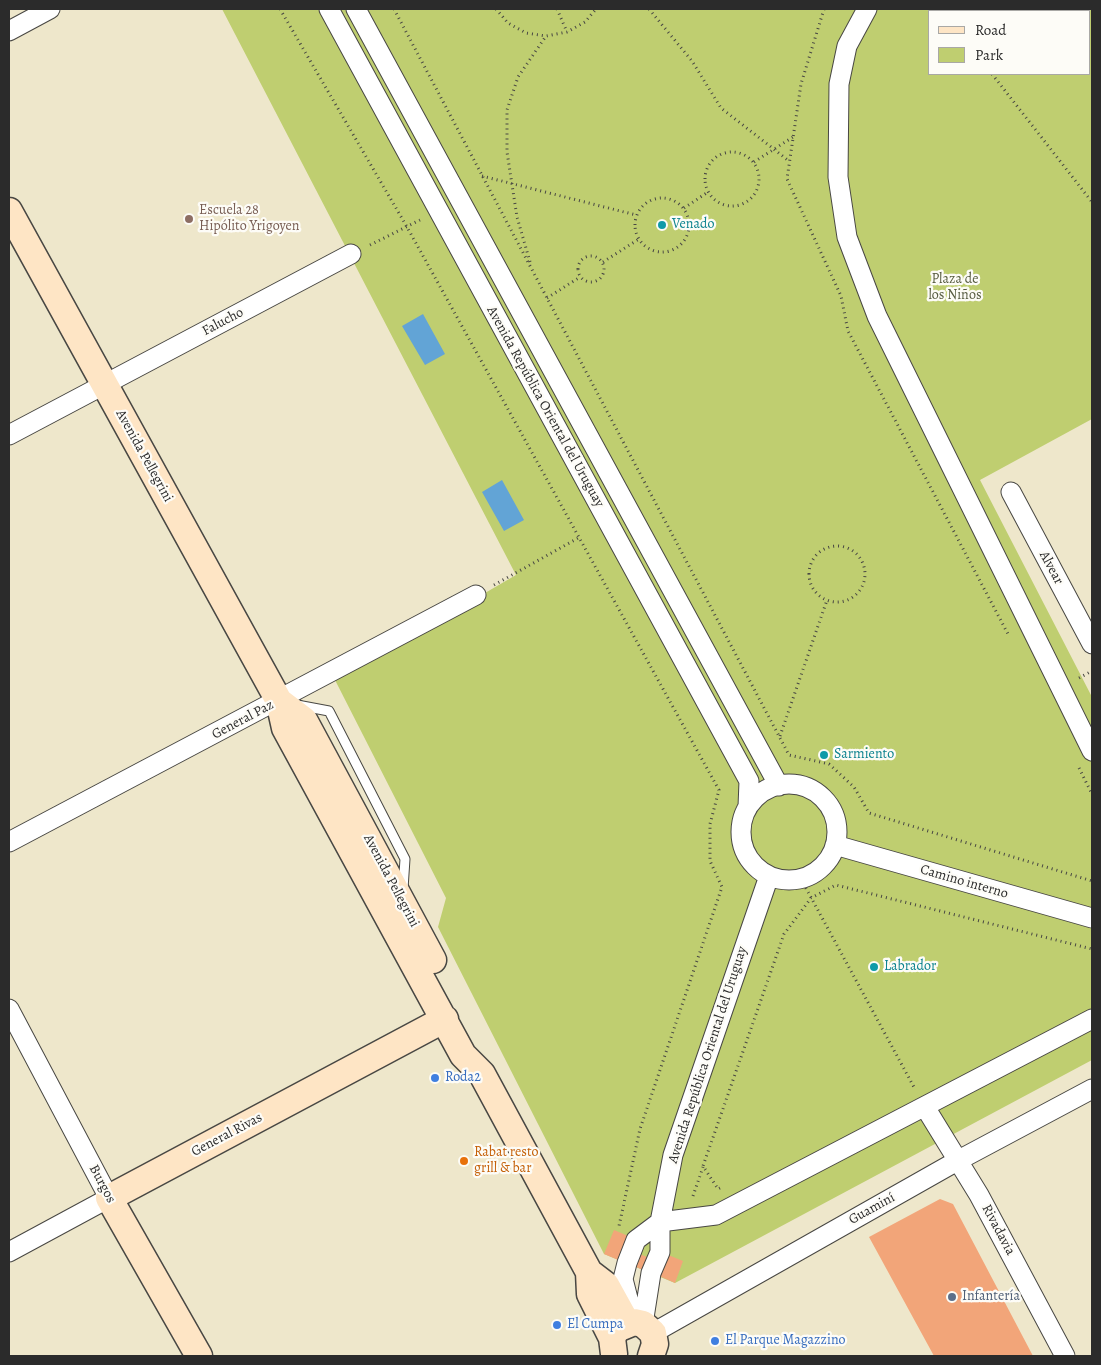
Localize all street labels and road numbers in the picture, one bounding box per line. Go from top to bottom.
street label: Falucho [199,304,247,340]
street label: Avenida República Oriental del Uruguay [483,304,607,510]
street label: Avenida Pellegrini [112,407,176,505]
street label: Alvear [1035,548,1067,588]
street label: General Paz [209,697,277,743]
street label: Avenida Pellegrini [359,832,423,930]
street label: Camino interno [918,861,1010,903]
street label: Avenida República Oriental del Uruguay [665,944,751,1166]
street label: General Rivas [189,1109,265,1161]
street label: Burgos [85,1162,119,1206]
street label: Guaminí [846,1189,898,1229]
street label: Rivadavia [978,1202,1018,1258]

